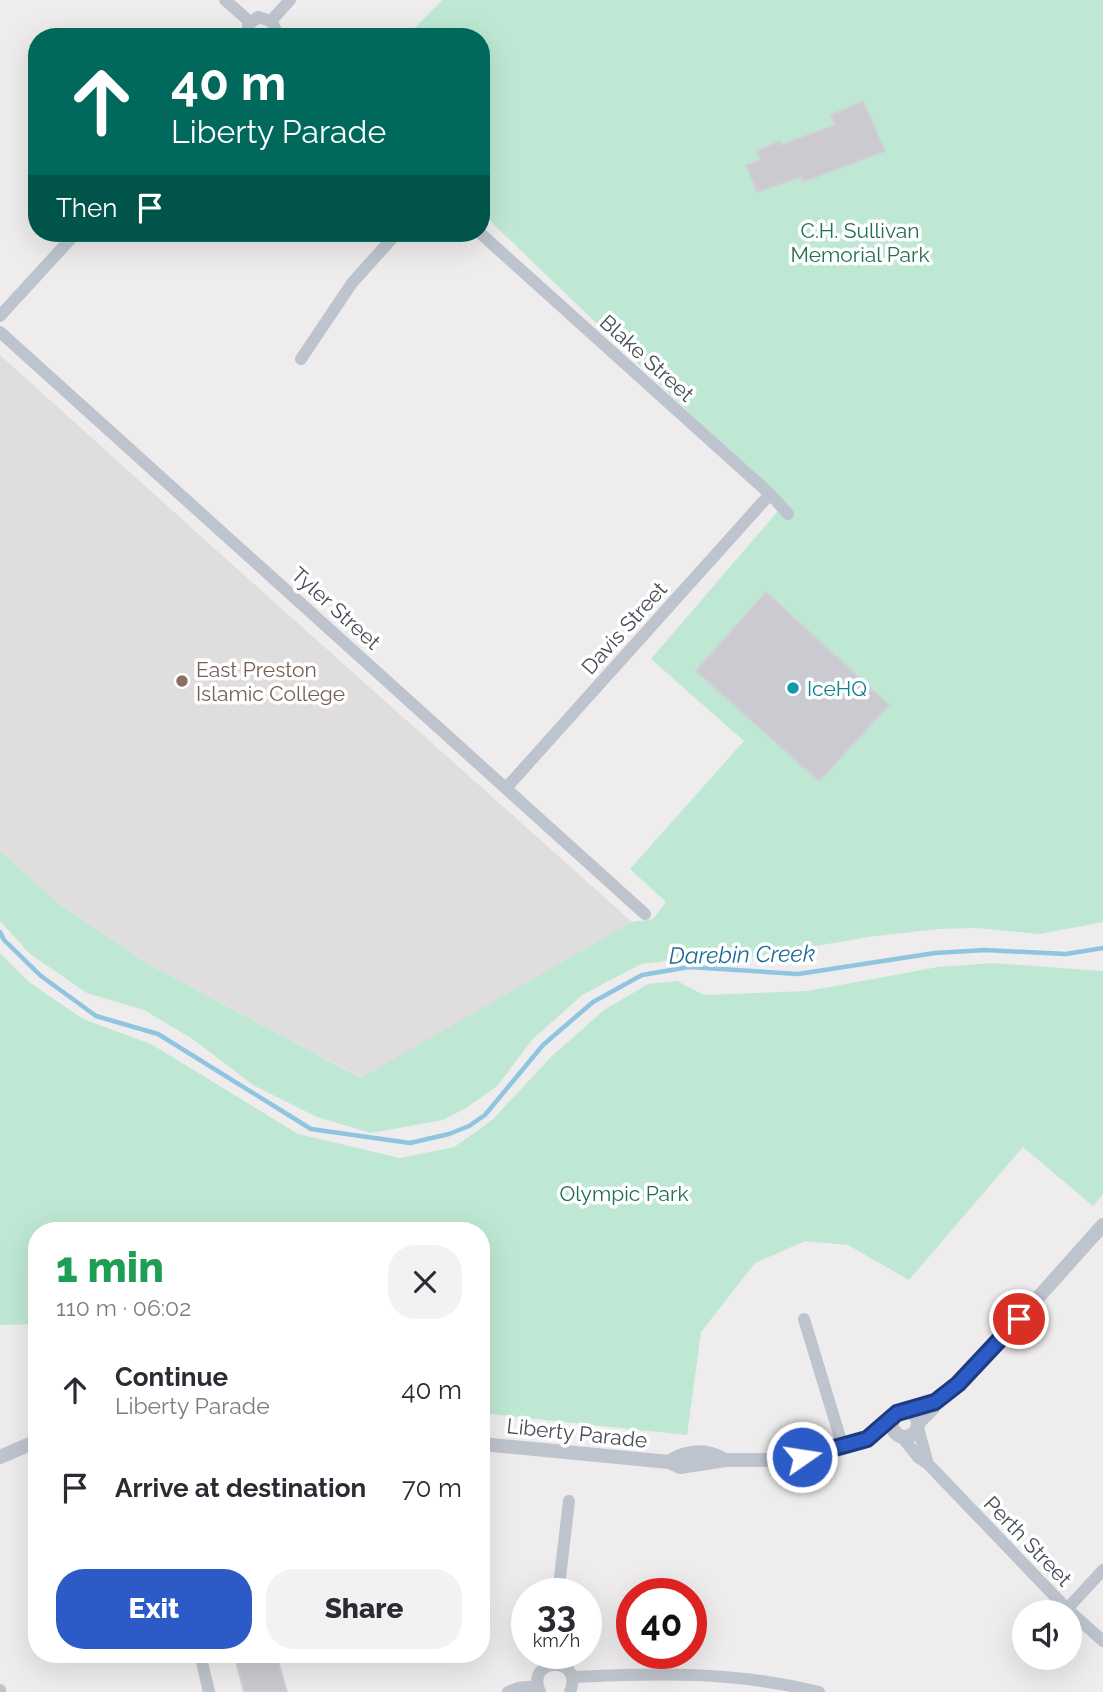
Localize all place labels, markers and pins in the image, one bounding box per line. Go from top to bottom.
place label: East Preston Islamic College [196,657,345,706]
marker: East Preston Islamic College [174,673,190,689]
place label: IceHQ [807,676,867,701]
marker: IceHQ [785,680,801,696]
pin [989,1289,1049,1349]

